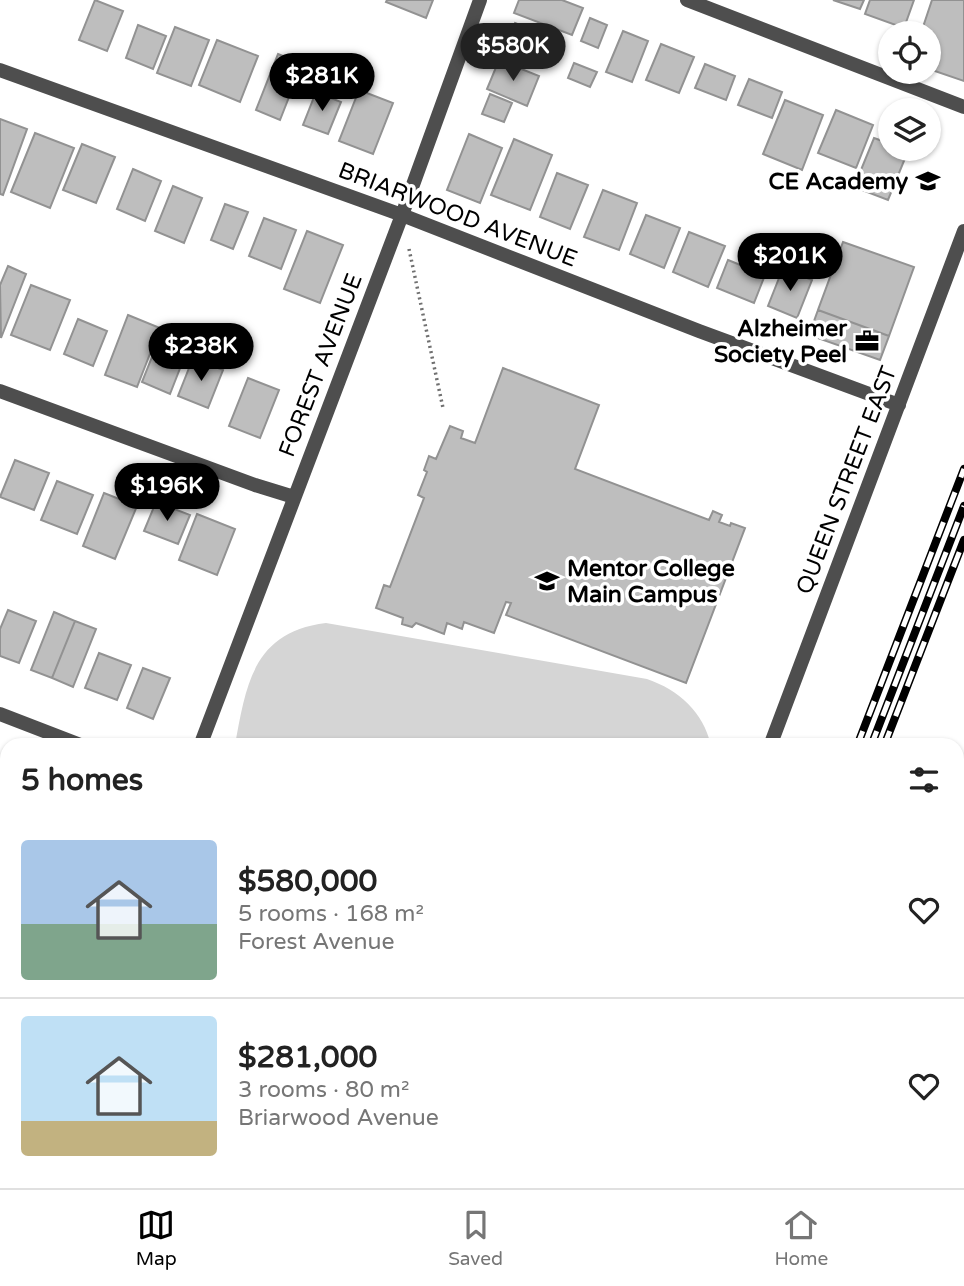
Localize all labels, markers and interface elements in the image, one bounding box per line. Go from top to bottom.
map controls [878,21,941,161]
button: locate [878,21,941,84]
pin: $580K [464,24,562,83]
text: $580K [477,32,549,60]
pin: $281K [273,54,371,113]
text: $281K [286,62,358,90]
button: layers [878,98,941,161]
street label: BRIARWOOD AVENUE [334,156,581,273]
school or university icon: CE Academy [914,167,942,195]
place label: CE Academy [769,168,909,196]
pin: $201K [741,233,839,293]
text: $201K [754,242,826,270]
street label: FOREST AVENUE [273,270,369,461]
place label: Alzheimer Society Peel [714,315,848,369]
pin: $238K [152,324,250,383]
office icon: Alzheimer Society Peel [853,327,881,355]
text: $238K [165,332,237,360]
street label: QUEEN STREET EAST [790,362,903,598]
pin: $196K [118,463,216,523]
text: $196K [131,472,203,500]
place label: Mentor College Main Campus [567,555,735,609]
school or university icon: Mentor College Main Campus [533,567,561,595]
icon: filters [905,761,943,799]
text: 5 homes [21,762,143,799]
text: $580,000 [238,863,377,900]
icon: home [77,868,161,952]
icon: heart [905,891,943,929]
text: 5 rooms · 168 m² [238,900,424,928]
text: Forest Avenue [238,928,395,956]
text: $281,000 [238,1039,377,1076]
icon: home [77,1044,161,1128]
icon: heart [905,1067,943,1105]
text: 3 rooms · 80 m² [238,1076,409,1104]
text: Briarwood Avenue [238,1104,439,1132]
tab: Map [136,1206,177,1270]
tab: Saved [448,1206,503,1270]
tab: Home [774,1206,828,1270]

